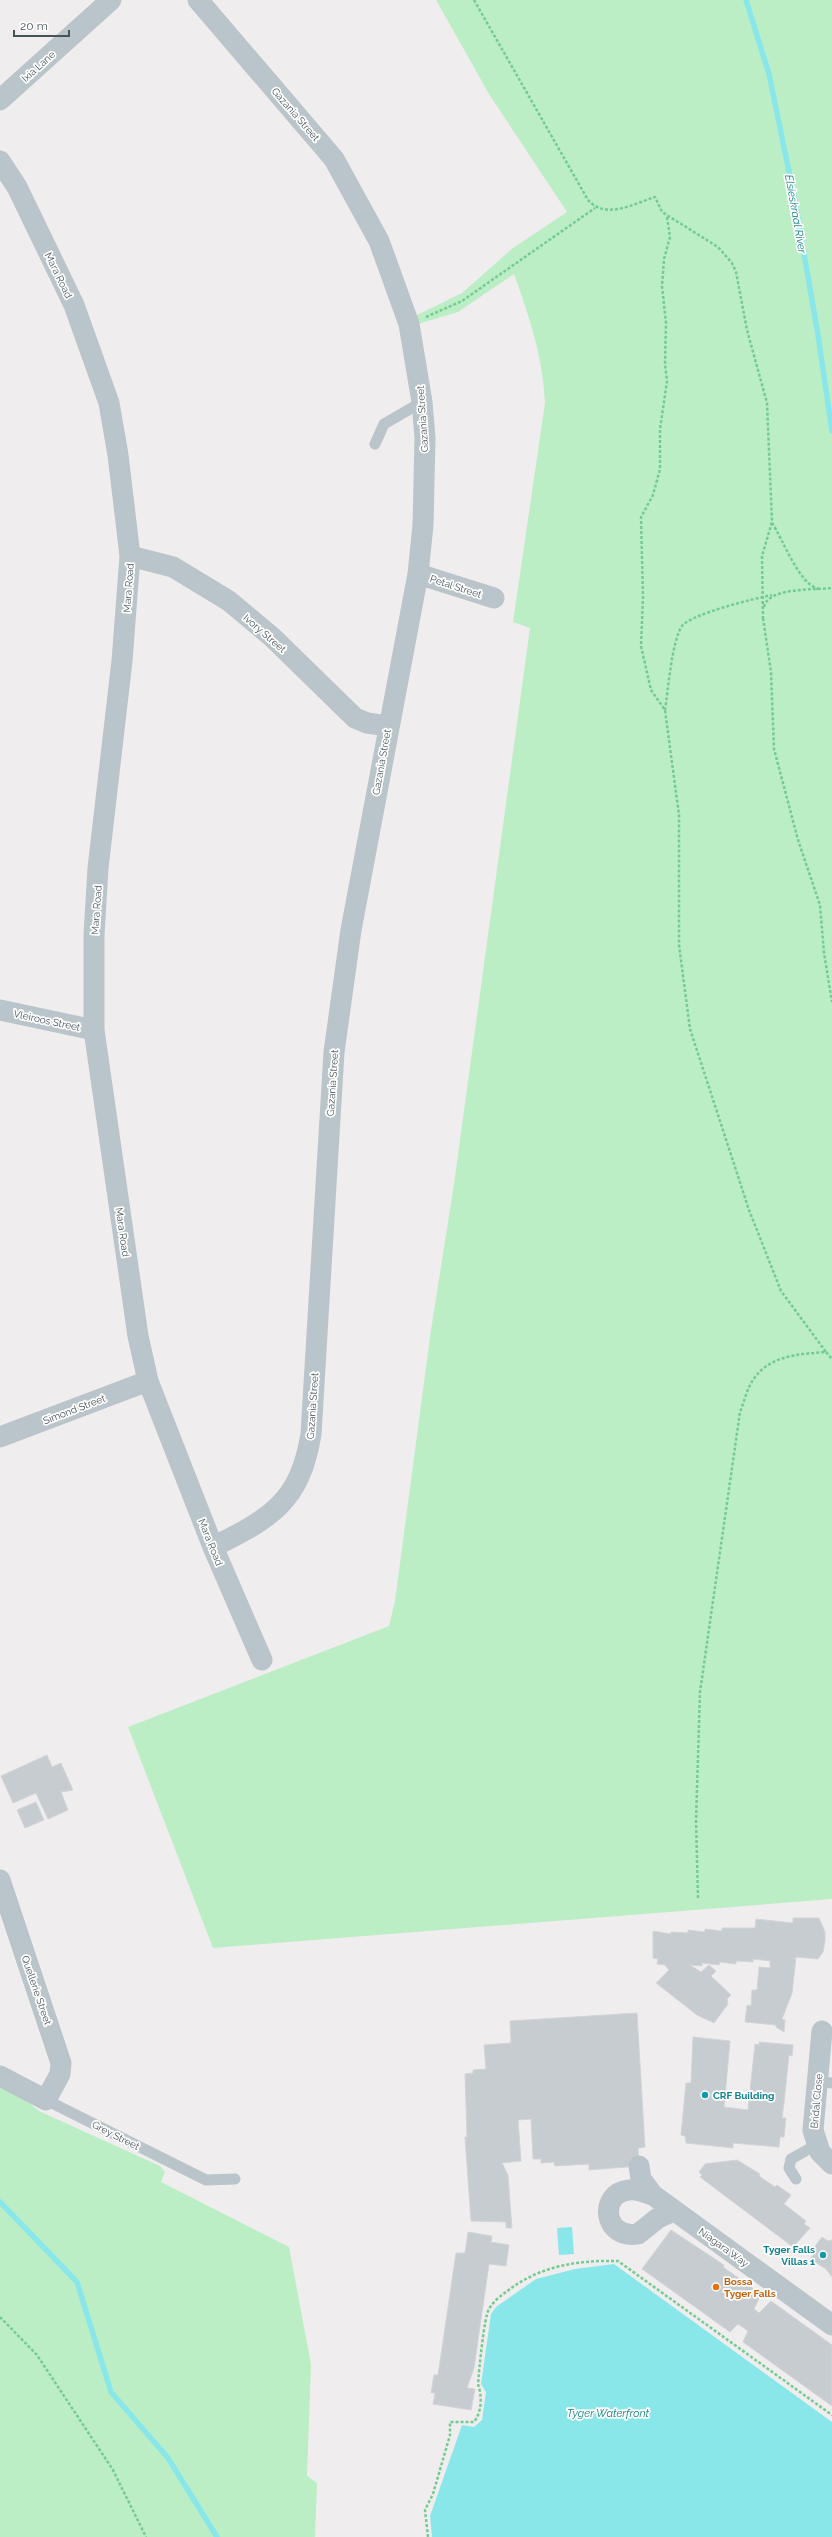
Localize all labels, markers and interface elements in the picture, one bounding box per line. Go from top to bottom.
scale bar [14,12,69,38]
text: 20 m [20,19,48,33]
street label: Ixia Lane [20,49,57,84]
street label: Gazania Street [270,86,322,144]
water label: Elsieskraal River [782,174,809,256]
street label: Mara Road [43,250,74,300]
street label: Gazania Street [415,385,430,453]
street label: Mara Road [121,563,136,613]
street label: Petal Street [429,573,484,600]
street label: Ivory Street [241,612,289,655]
street label: Gazania Street [370,728,393,796]
street label: Mara Road [89,885,104,935]
street label: Vleiroos Street [13,1008,82,1033]
street label: Gazania Street [325,1049,340,1117]
street label: Mara Road [114,1207,131,1257]
street label: Gazania Street [305,1372,320,1440]
street label: Simond Street [42,1392,107,1426]
street label: Mara Road [196,1517,225,1567]
street label: Quellerie Street [20,1954,54,2027]
street label: Bridal Close [809,2073,824,2129]
marker: CRF Building [700,2090,710,2100]
place label: CRF Building [713,2090,774,2101]
street label: Grey Street [90,2119,142,2152]
street label: Niagara Way [697,2226,751,2269]
place label: Tyger Falls Villas 1 [763,2244,815,2267]
marker: Tyger Falls Villas 1 [818,2250,828,2260]
place label: Bossa Tyger Falls [724,2276,776,2299]
marker: Bossa Tyger Falls [711,2282,721,2292]
water label: Tyger Waterfront [567,2407,650,2420]

